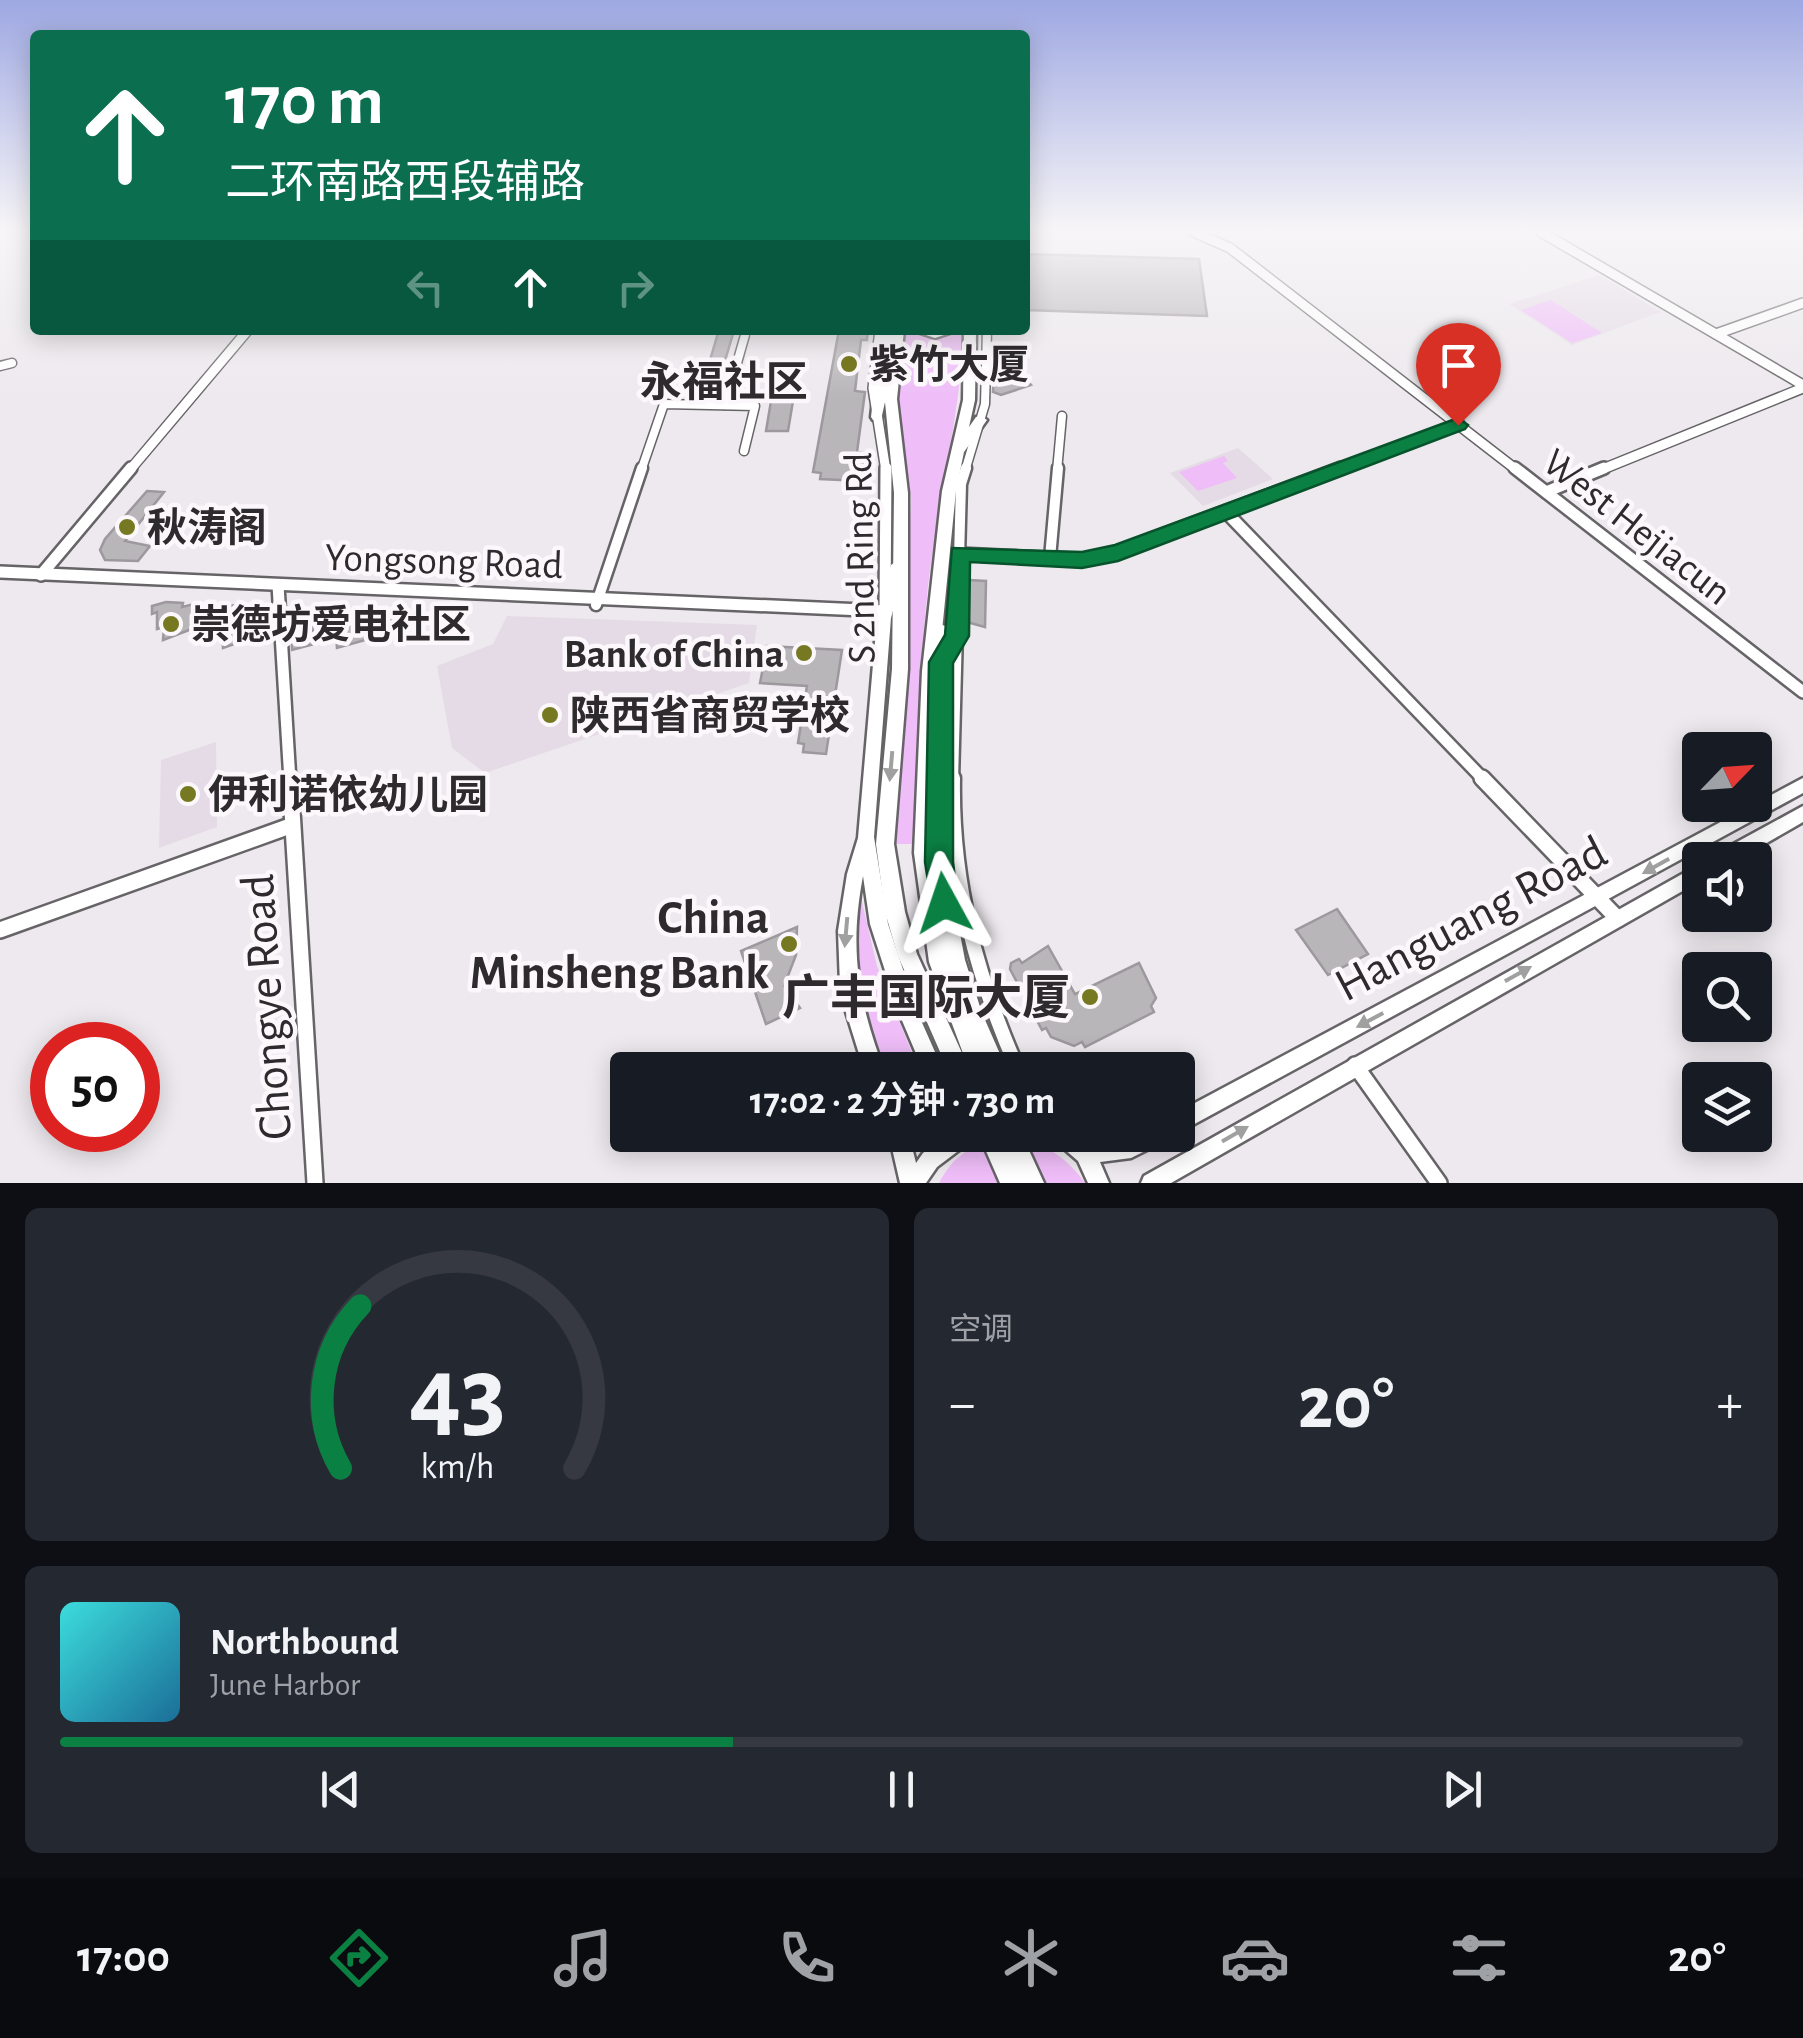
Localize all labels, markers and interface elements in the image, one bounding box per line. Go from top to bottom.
text: 170 m [225,67,384,137]
icon: ahead [60,70,190,200]
text: 二环南路西段辅路 [225,161,585,206]
icon: left [398,260,453,315]
icon: ahead [503,260,558,315]
icon: right [608,260,663,315]
pin [1416,323,1501,426]
icon: arrive [1431,338,1486,393]
place label: 紫竹大厦 [869,344,1029,386]
marker: 紫竹大厦 [838,353,860,375]
district label: 永福社区 [640,360,808,404]
street label: West Hejiacun [1535,442,1738,613]
street label: S 2nd Ring Rd [839,452,883,664]
place label: 秋涛阁 [147,506,267,549]
marker: 秋涛阁 [116,516,138,538]
street label: Yongsong Road [324,538,564,586]
place label: 崇德坊爱电社区 [191,603,471,646]
marker: 崇德坊爱电社区 [160,613,182,635]
place label: Bank of China [564,635,784,675]
marker: Bank of China [793,642,815,664]
place label: 陕西省商贸学校 [570,694,850,737]
marker: 陕西省商贸学校 [539,704,561,726]
north arrow [1682,732,1772,822]
map controls [1682,732,1772,1152]
one-way arrow [883,751,899,783]
place label: 伊利诺依幼儿园 [208,773,488,816]
marker: 伊利诺依幼儿园 [177,783,199,805]
street label: Hanguang Road [1328,828,1615,1011]
button: sound [1682,842,1772,932]
position arrow [892,851,996,955]
one-way arrow [1642,856,1670,874]
street label: Chongye Road [235,872,301,1141]
place label: China Minsheng Bank [470,895,769,998]
one-way arrow [838,917,854,949]
marker: China Minsheng Bank [778,933,800,955]
button: search [1682,952,1772,1042]
one-way arrow [1504,966,1533,983]
place label: 广丰国际大厦 [782,973,1070,1024]
marker: 广丰国际大厦 [1079,986,1101,1008]
one-way arrow [1355,1011,1384,1028]
speed limit sign: 50 [30,1022,160,1152]
button: layers [1682,1062,1772,1152]
text: 17:02 · 2 分钟 · 730 m [750,1083,1055,1121]
one-way arrow [1221,1126,1250,1143]
text: 空调 [949,1314,1013,1346]
text: 43 [408,1343,506,1447]
text: 20° [1298,1367,1394,1442]
text: − [949,1377,975,1432]
text: + [1717,1377,1743,1432]
text: km/h [420,1449,494,1485]
text: Northbound [210,1624,399,1662]
text: June Harbor [210,1669,360,1701]
icon: previous [313,1762,368,1817]
icon: pause [874,1762,929,1817]
icon: next [1435,1762,1490,1817]
icon: directions [324,1923,394,1993]
icon: music [548,1923,618,1993]
icon: phone [772,1923,842,1993]
icon: climate [996,1923,1066,1993]
icon: car [1220,1923,1290,1993]
icon: filters [1444,1923,1514,1993]
text: 17:00 [77,1935,170,1980]
text: 20° [1668,1935,1726,1980]

